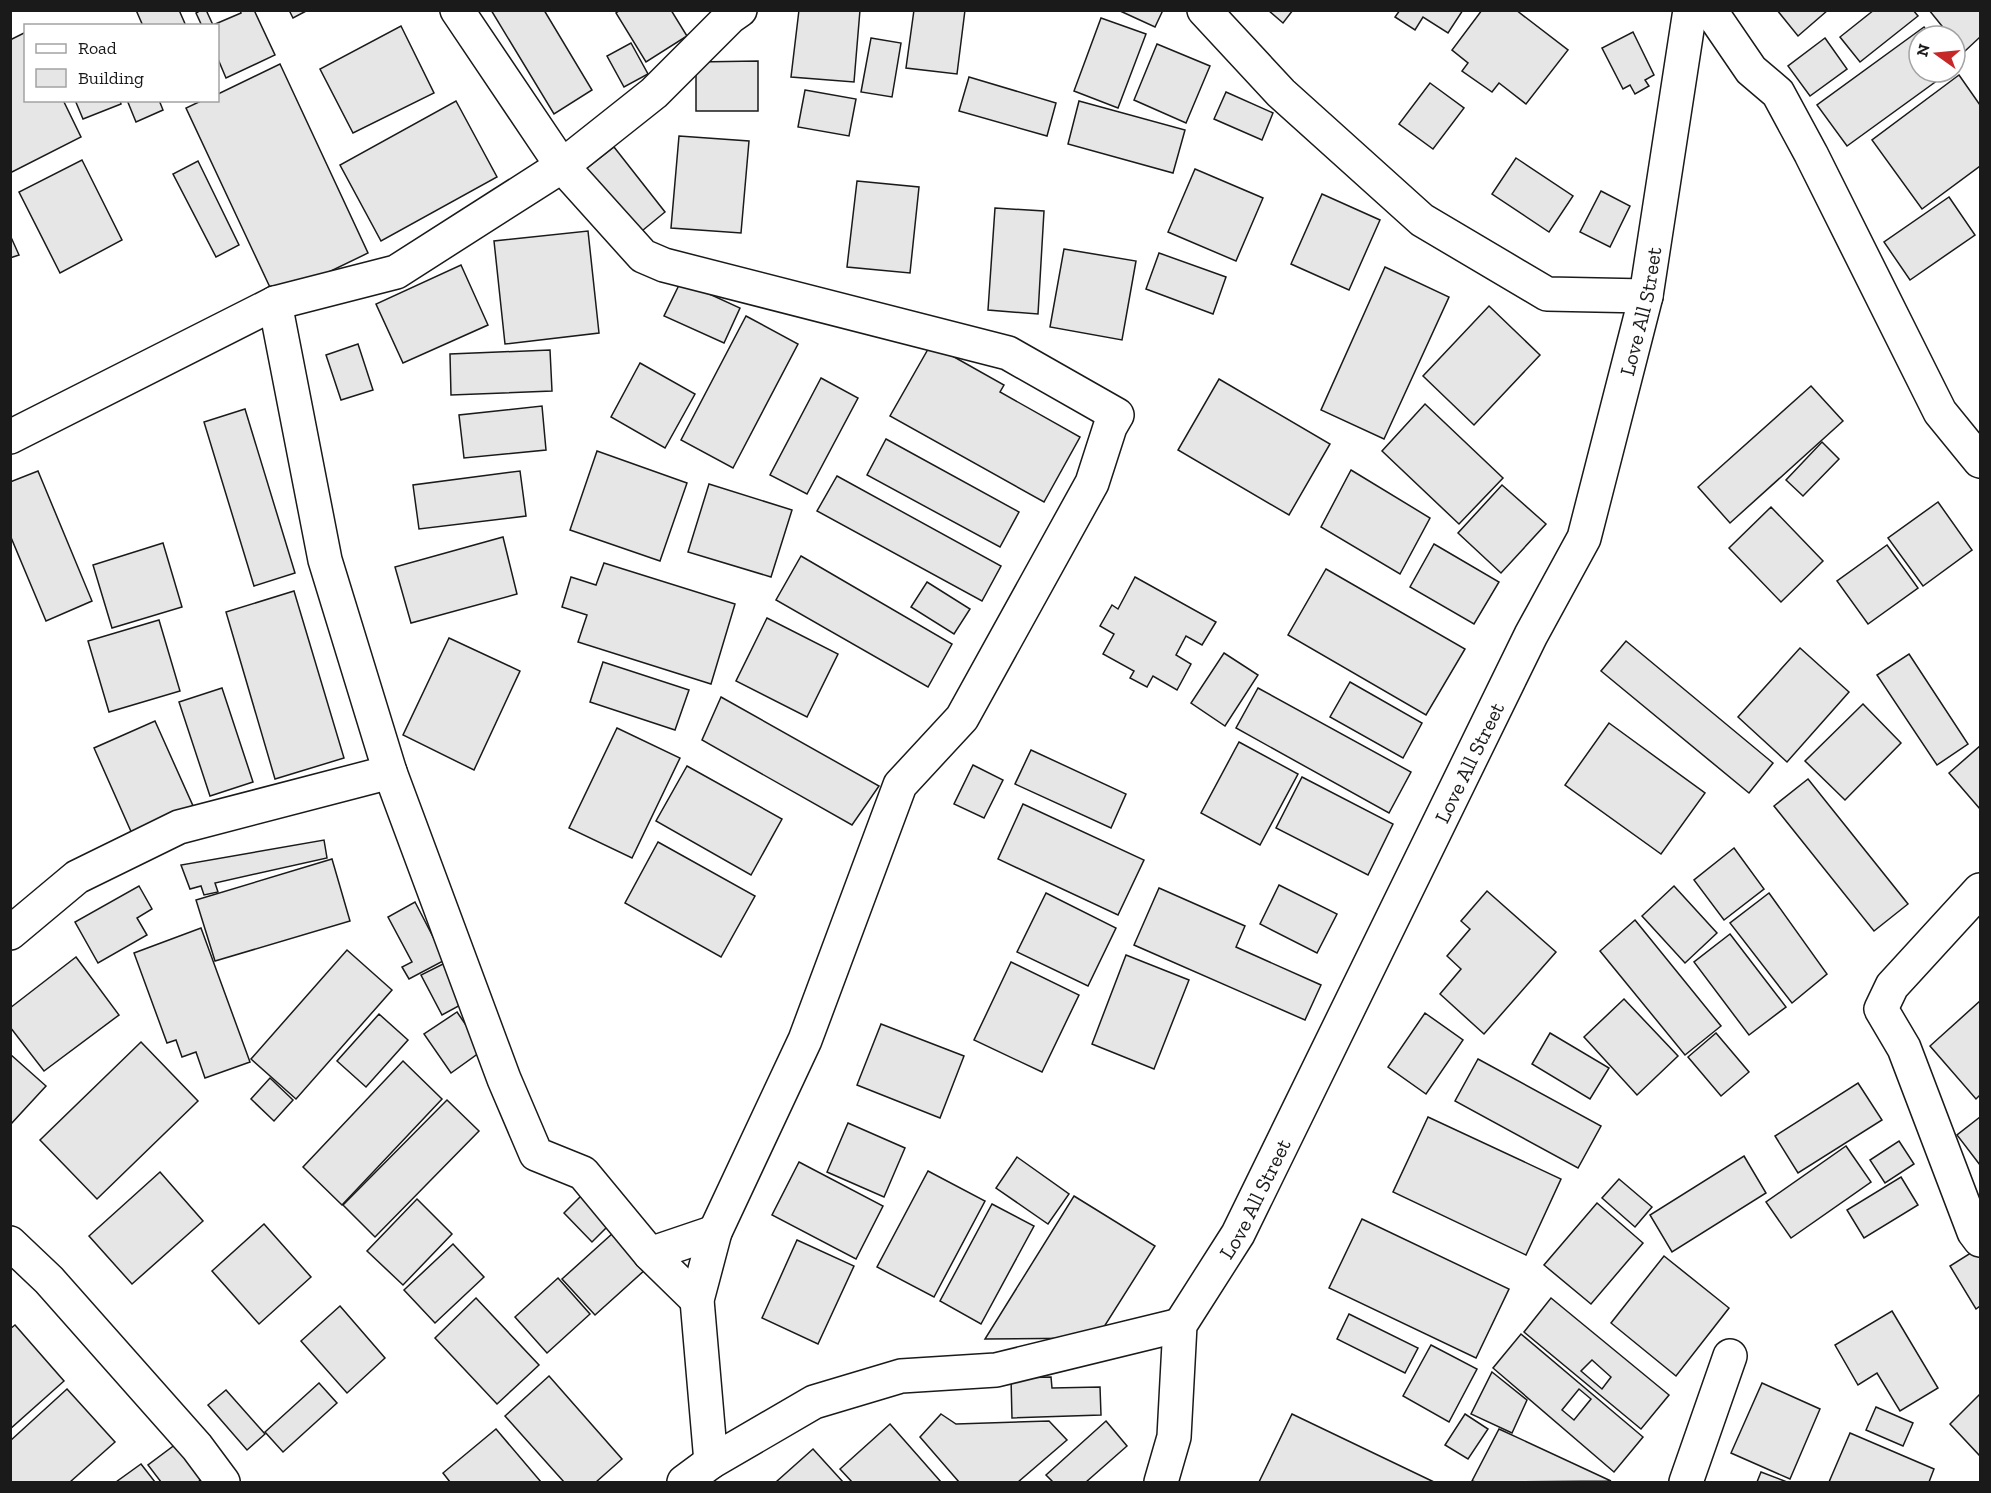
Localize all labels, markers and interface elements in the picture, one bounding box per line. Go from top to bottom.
legend [24,24,219,102]
north arrow [1907,24,1967,84]
text: Road [78,37,117,59]
text: N [1912,42,1934,59]
text: Building [78,67,144,89]
street label: Love All Street [1614,245,1666,378]
street label: Love All Street [1429,698,1509,827]
street label: Love All Street [1213,1134,1295,1263]

